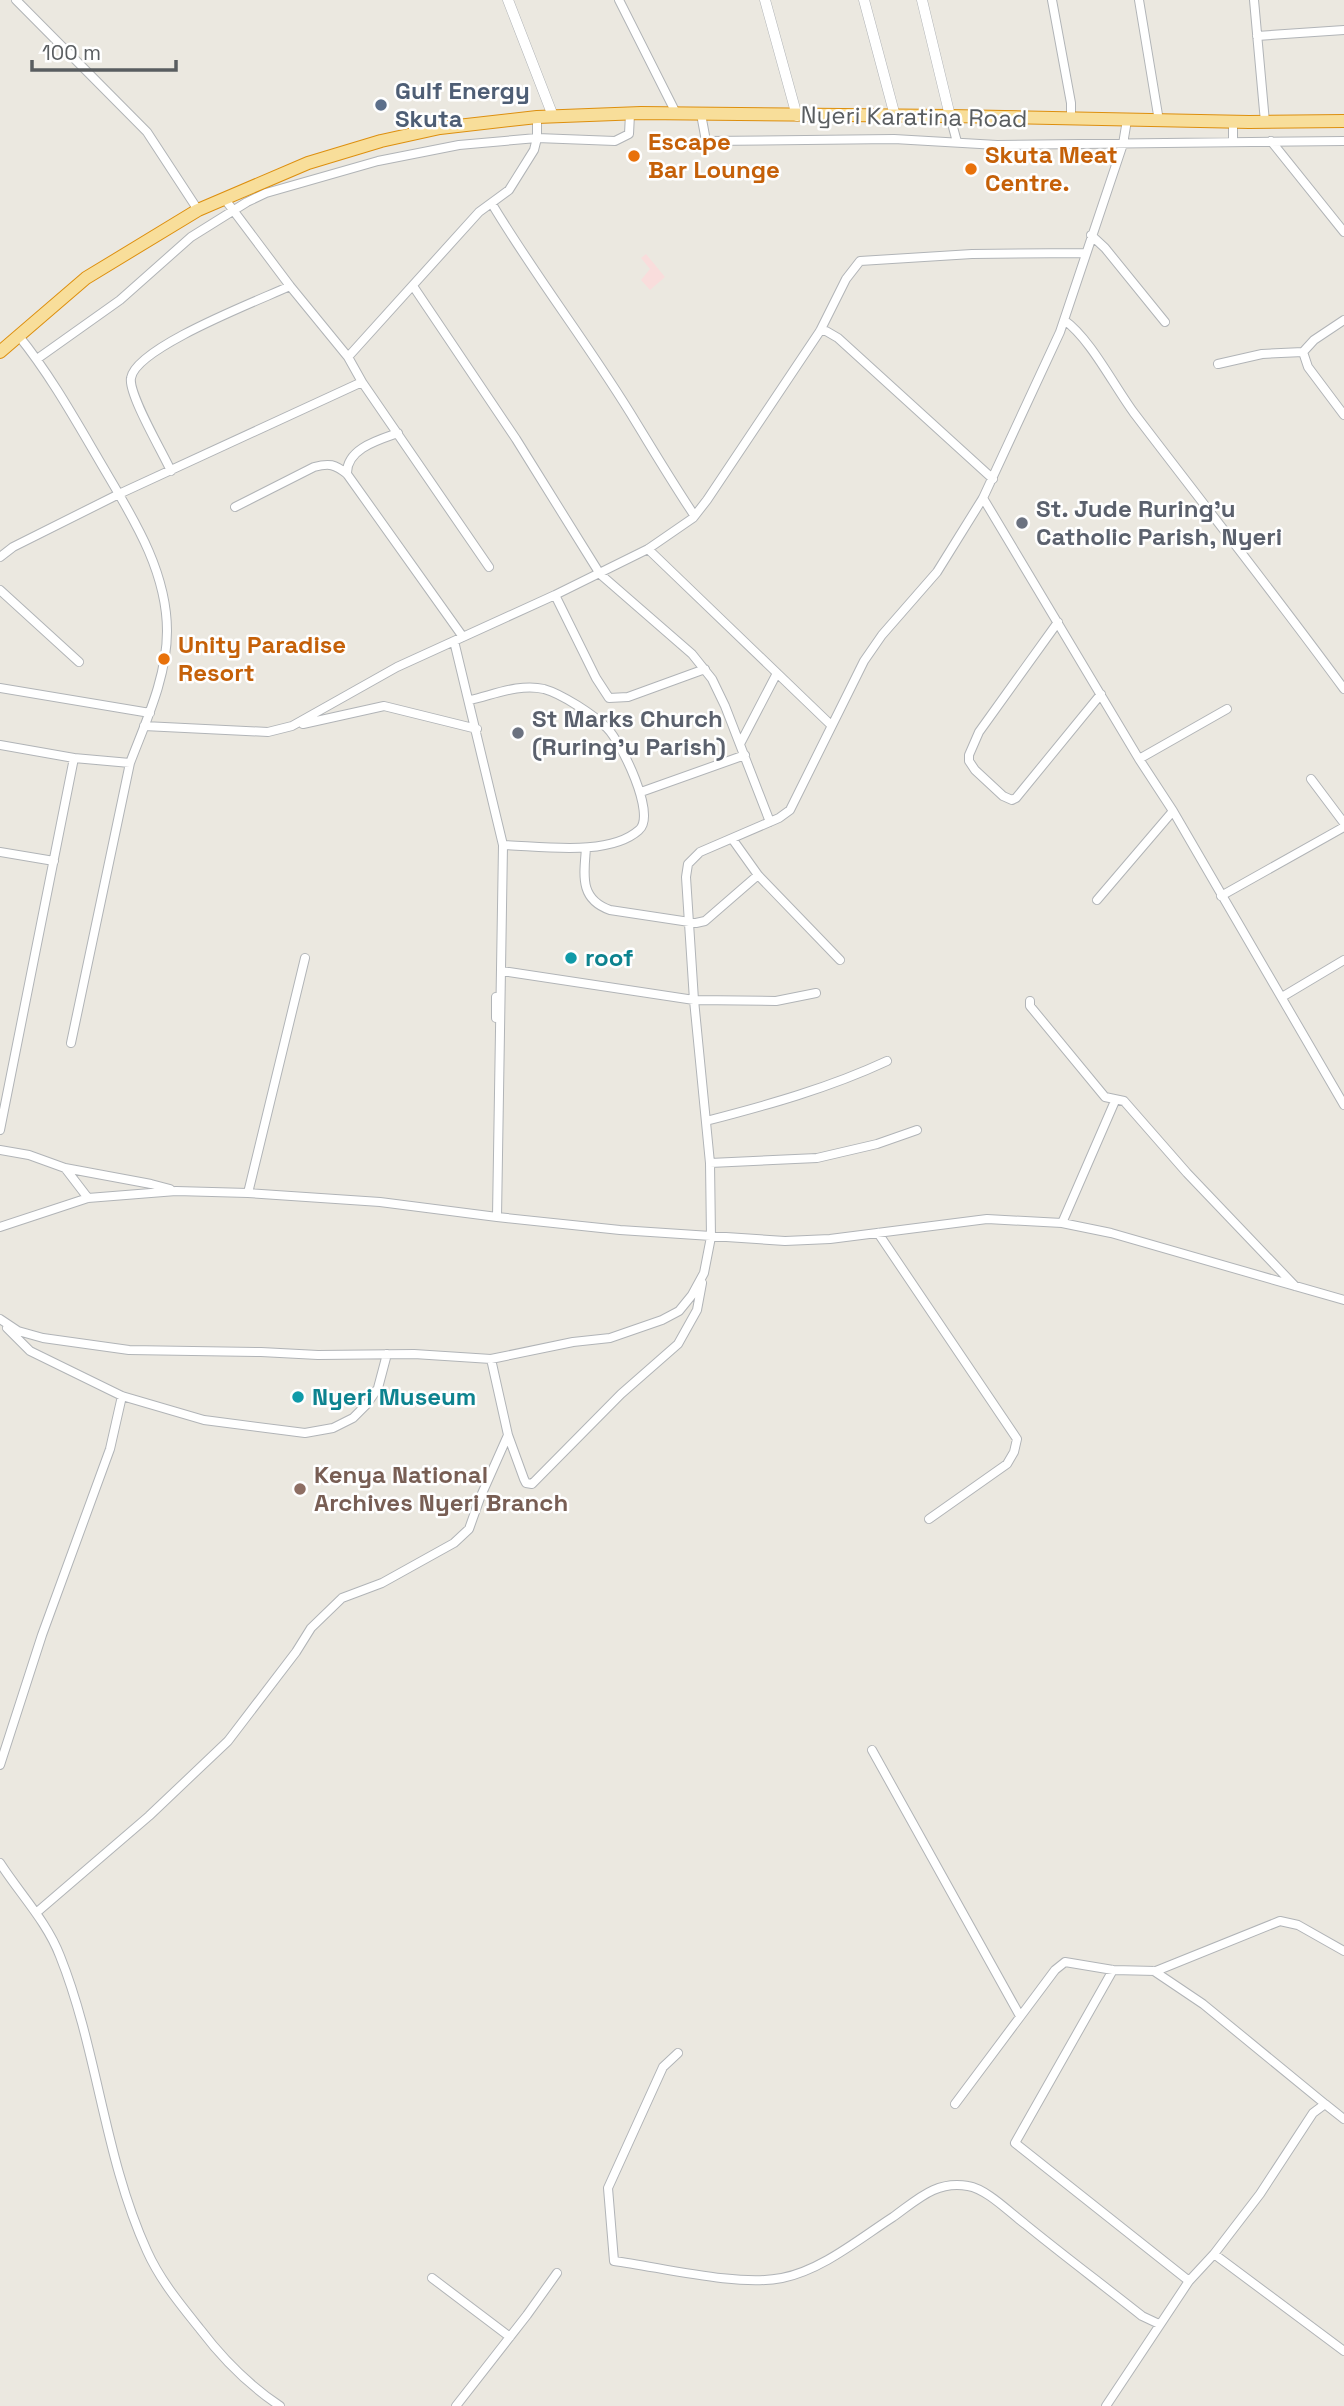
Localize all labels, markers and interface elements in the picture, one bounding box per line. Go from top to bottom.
scale bar [32,28,175,72]
text: 100 m [42,39,101,66]
place label: Gulf Energy Skuta [395,75,530,134]
marker: Gulf Energy Skuta [373,97,389,113]
street label: Nyeri Karatina Road [800,99,1028,134]
place label: Escape Bar Lounge [648,126,780,185]
place label: Skuta Meat Centre. [985,139,1118,198]
marker: Escape Bar Lounge [626,148,642,164]
marker: Skuta Meat Centre. [963,161,979,177]
place label: St. Jude Ruring'u Catholic Parish, Nyeri [1036,493,1282,552]
marker: St. Jude Ruring'u Catholic Parish, Nyeri [1014,515,1030,531]
place label: Unity Paradise Resort [178,629,346,688]
marker: Unity Paradise Resort [156,651,172,667]
place label: St Marks Church (Ruring'u Parish) [532,703,726,762]
marker: St Marks Church (Ruring'u Parish) [510,725,526,741]
place label: roof [585,942,634,973]
marker: roof [563,950,579,966]
place label: Nyeri Museum [312,1381,476,1412]
marker: Nyeri Museum [290,1389,306,1405]
place label: Kenya National Archives Nyeri Branch [314,1459,568,1518]
marker: Kenya National Archives Nyeri Branch [292,1481,308,1497]

